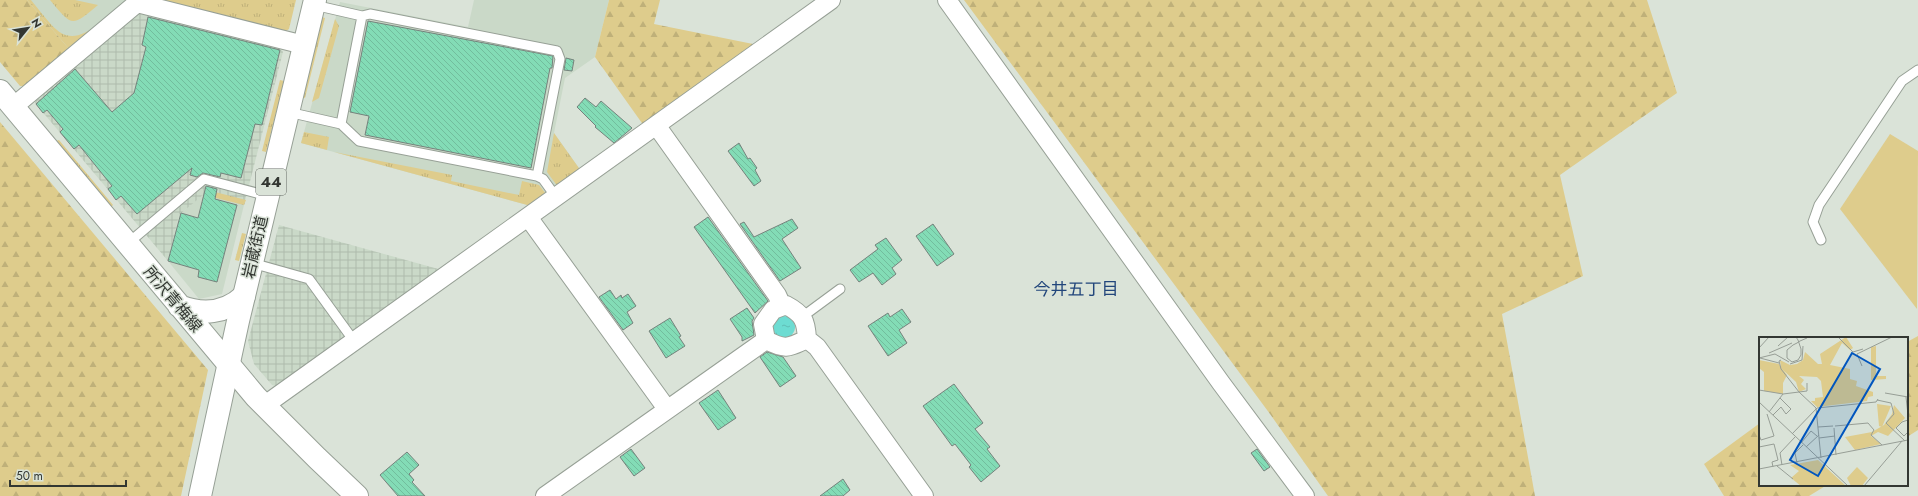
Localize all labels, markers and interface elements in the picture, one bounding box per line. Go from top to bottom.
north arrow [8,8,48,48]
text: N [28,15,46,31]
road number: 44 [256,169,286,195]
street label: 岩蔵街道 [237,213,273,281]
street label: 所沢青梅線 [138,261,208,337]
district label: 今井五丁目 [1034,277,1119,301]
inset map [1759,337,1908,486]
scale bar [10,462,126,488]
text: 50 m [16,467,43,485]

